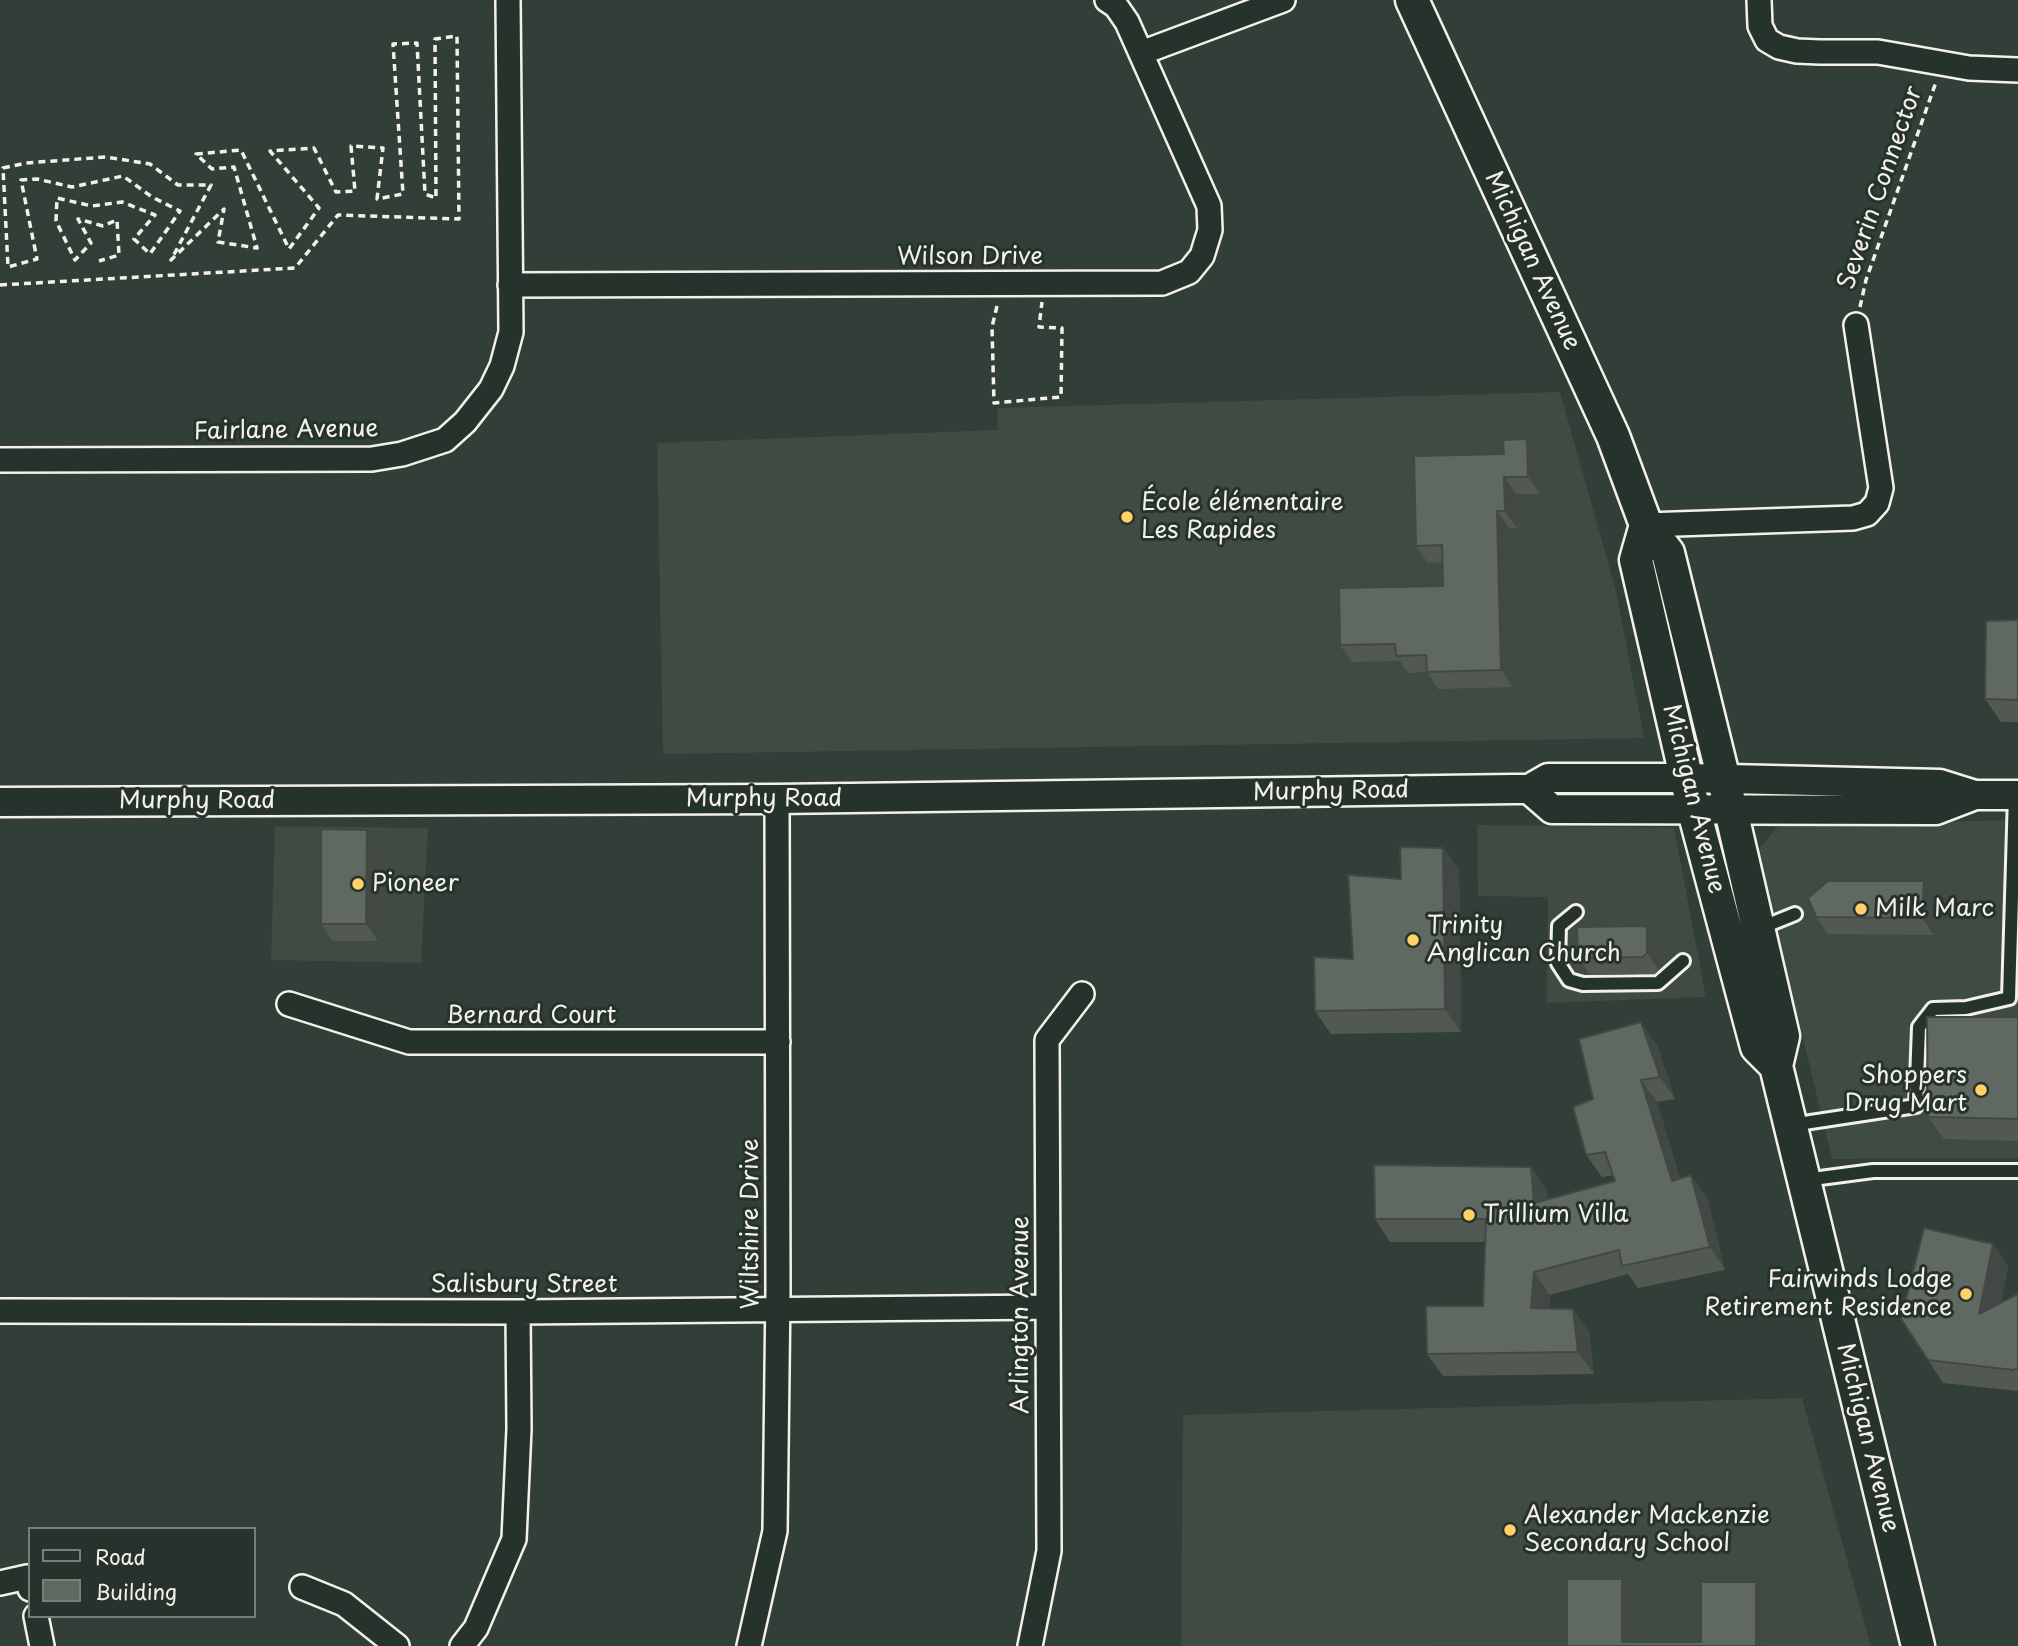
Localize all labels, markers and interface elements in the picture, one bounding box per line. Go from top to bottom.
street label: Severin Connector [1833,83,1929,293]
street label: Michigan Avenue [1478,167,1586,355]
street label: Wilson Drive [897,243,1043,271]
street label: Fairlane Avenue [193,415,379,447]
place label: École élémentaire Les Rapides [1141,489,1344,545]
marker: École élémentaire Les Rapides [1119,509,1135,525]
street label: Michigan Avenue [1656,701,1730,897]
street label: Murphy Road [1253,776,1409,808]
street label: Murphy Road [686,785,842,813]
street label: Murphy Road [119,787,275,815]
place label: Pioneer [372,870,459,898]
marker: Pioneer [350,876,366,892]
place label: Milk Marc [1875,895,1994,923]
marker: Milk Marc [1853,901,1869,917]
place label: Trinity Anglican Church [1427,912,1621,968]
marker: Trinity Anglican Church [1405,932,1421,948]
street label: Bernard Court [446,1002,616,1030]
place label: Shoppers Drug Mart [1844,1062,1967,1118]
marker: Shoppers Drug Mart [1973,1082,1989,1098]
street label: Wiltshire Drive [737,1139,765,1309]
place label: Trillium Villa [1483,1201,1629,1229]
marker: Trillium Villa [1461,1207,1477,1223]
street label: Arlington Avenue [1007,1216,1035,1414]
place label: Fairwinds Lodge Retirement Residence [1704,1266,1952,1322]
street label: Salisbury Street [430,1271,618,1299]
marker: Fairwinds Lodge Retirement Residence [1958,1286,1974,1302]
street label: Michigan Avenue [1830,1340,1904,1536]
place label: Alexander Mackenzie Secondary School [1524,1502,1770,1558]
marker: Alexander Mackenzie Secondary School [1502,1522,1518,1538]
legend [28,1527,256,1618]
text: Road [95,1540,146,1572]
text: Building [95,1575,177,1607]

